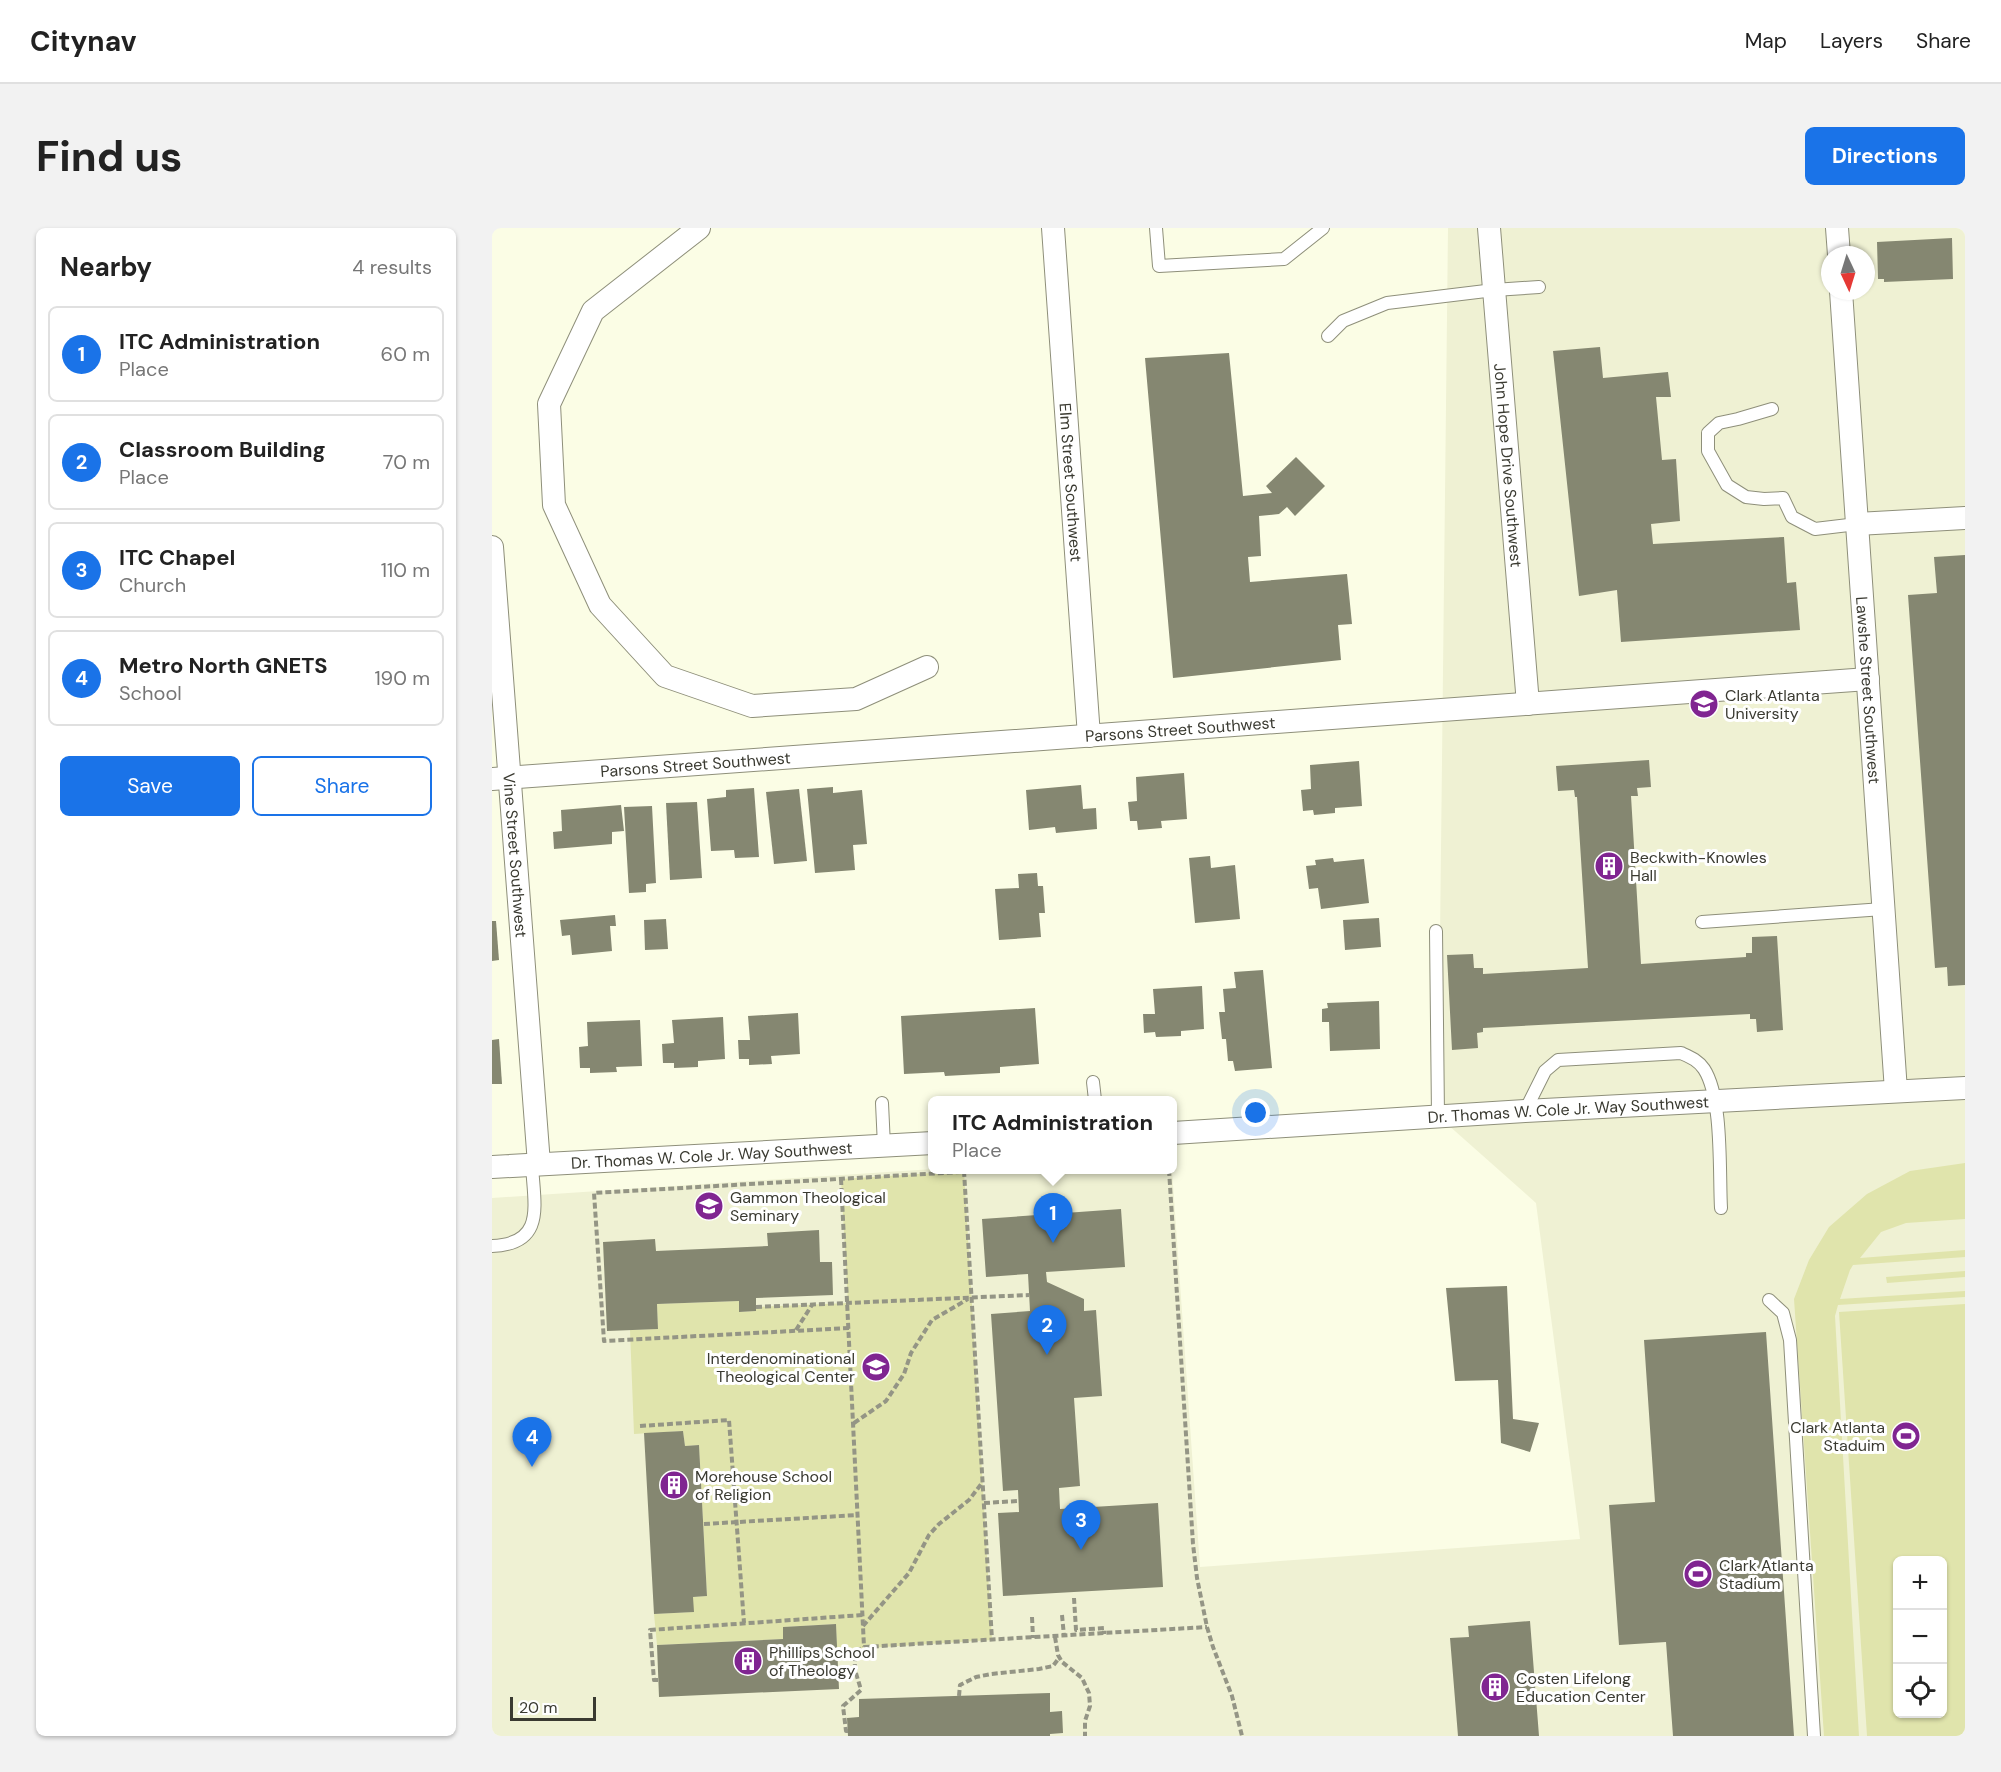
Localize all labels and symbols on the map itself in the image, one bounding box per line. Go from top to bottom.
north arrow [1821,246,1875,300]
street label: John Hope Drive Southwest [1489,362,1527,568]
street label: Elm Street Southwest [1054,402,1087,563]
street label: Lawshe Street Southwest [1851,596,1885,785]
place label: Clark Atlanta University [1725,685,1820,724]
school or university icon: Clark Atlanta University [1688,688,1720,720]
street label: Parsons Street Southwest [1084,712,1276,747]
street label: Parsons Street Southwest [600,747,791,782]
street label: Vine Street Southwest [498,772,532,938]
place label: Beckwith-Knowles Hall [1630,847,1767,886]
building icon: Beckwith-Knowles Hall [1593,850,1625,882]
street label: Dr. Thomas W. Cole Jr. Way Southwest [1427,1091,1710,1128]
your location [1241,1098,1270,1127]
street label: Dr. Thomas W. Cole Jr. Way Southwest [570,1137,853,1174]
place label: Gammon Theological Seminary [730,1187,886,1226]
school or university icon: Gammon Theological Seminary [693,1190,725,1222]
pin: 1 [1034,1194,1072,1243]
pin: 2 [1028,1306,1066,1355]
place label: Interdenominational Theological Center [707,1348,855,1387]
school or university icon: Interdenominational Theological Center [860,1351,892,1383]
place label: Clark Atlanta Staduim [1790,1417,1885,1456]
pin: 4 [512,1418,552,1467]
sports icon: Clark Atlanta Staduim [1890,1420,1922,1452]
place label: Morehouse School of Religion [695,1466,832,1505]
building icon: Morehouse School of Religion [658,1469,690,1501]
pin: 3 [1062,1500,1100,1550]
place label: Clark Atlanta Stadium [1719,1555,1814,1594]
sports icon: Clark Atlanta Stadium [1682,1558,1714,1590]
place label: Phillips School of Theology [769,1642,875,1681]
building icon: Phillips School of Theology [732,1645,764,1677]
place label: Costen Lifelong Education Center [1516,1668,1646,1707]
building icon: Costen Lifelong Education Center [1479,1671,1511,1703]
scale bar [510,1694,596,1722]

